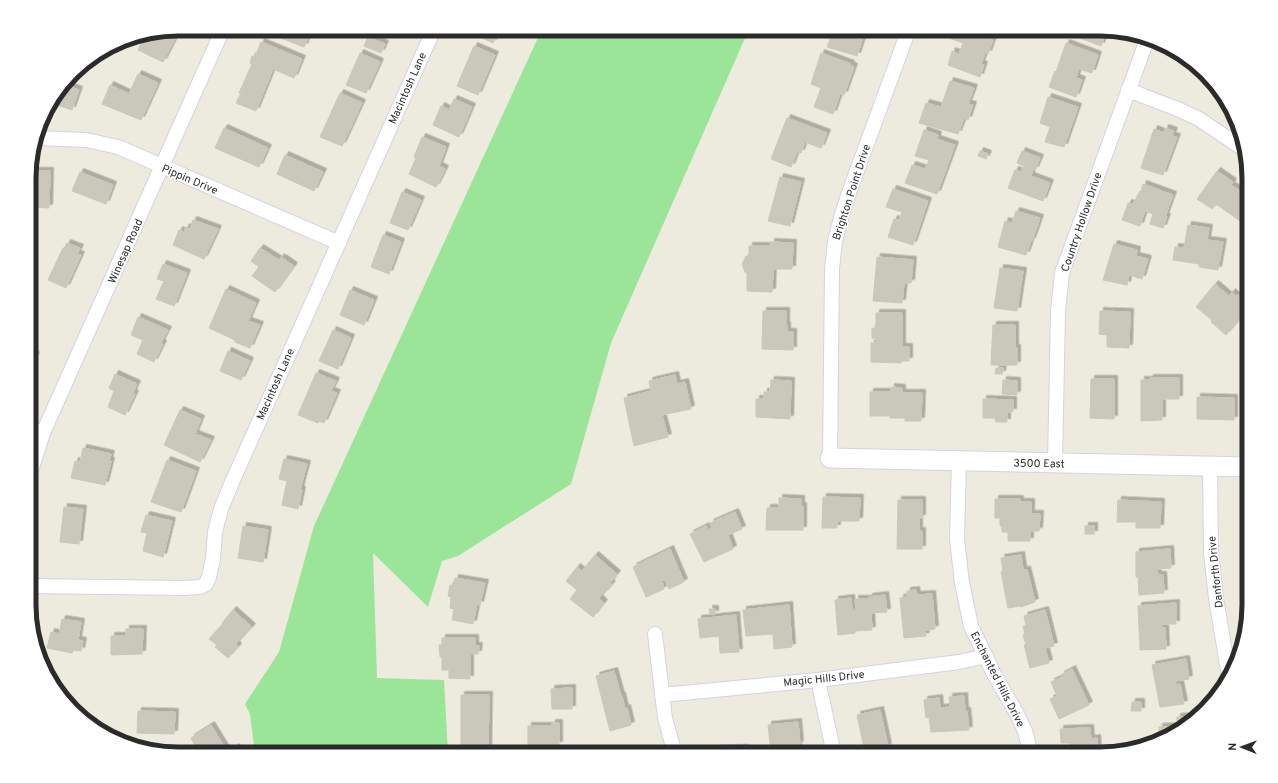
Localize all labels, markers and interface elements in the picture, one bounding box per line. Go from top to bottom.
street label: Macintosh Lane [386,50,430,126]
street label: Brighton Point Drive [830,142,874,242]
street label: Pippin Drive [159,162,220,198]
street label: Country Hollow Drive [1058,171,1106,274]
street label: Winesap Road [105,217,146,286]
street label: Macintosh Lane [254,346,298,422]
street label: 3500 East [1013,457,1065,471]
street label: Danforth Drive [1205,535,1227,608]
street label: Enchanted Hills Drive [967,629,1027,730]
street label: Magic Hills Drive [783,668,865,690]
north arrow [1222,727,1262,767]
text: N [1226,743,1240,751]

